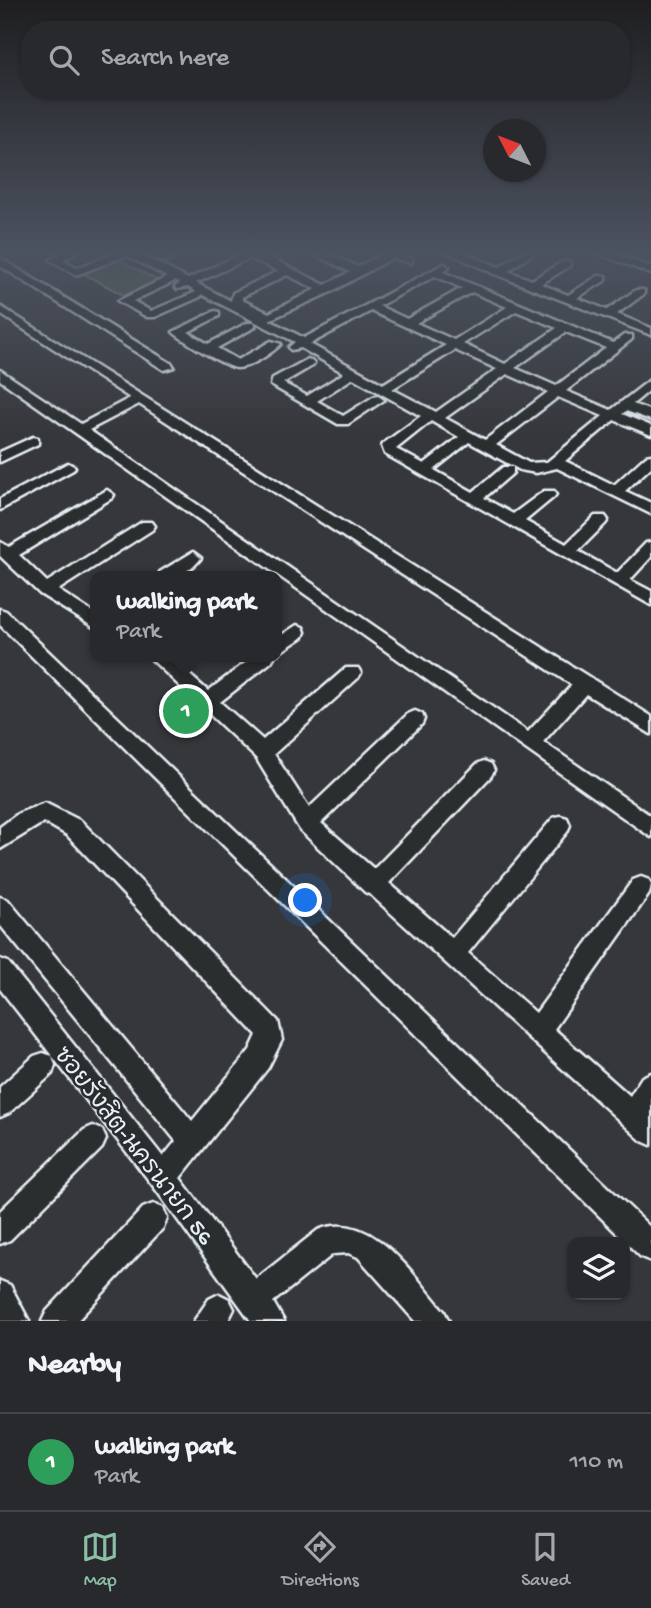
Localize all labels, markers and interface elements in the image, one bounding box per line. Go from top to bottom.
search box [21,21,630,98]
icon: search [45,41,83,79]
text: Search here [101,44,229,75]
north arrow [483,119,546,182]
popup [90,571,282,662]
text: walking park [117,588,255,619]
text: Park [117,619,160,646]
pin: 1 [163,685,209,737]
your location [288,883,322,917]
street label: ซอยรังสิต-นครนายก 56 [46,1040,222,1253]
map controls [567,1237,630,1300]
button: layers [567,1237,630,1300]
text: Nearby [28,1349,121,1384]
text: walking park [95,1433,234,1464]
text: 1 [46,1449,56,1476]
text: 110 m [570,1449,623,1476]
text: Park [95,1464,139,1491]
tab: Map [81,1528,119,1593]
tab: Directions [282,1528,359,1593]
tab: Saved [521,1528,570,1593]

